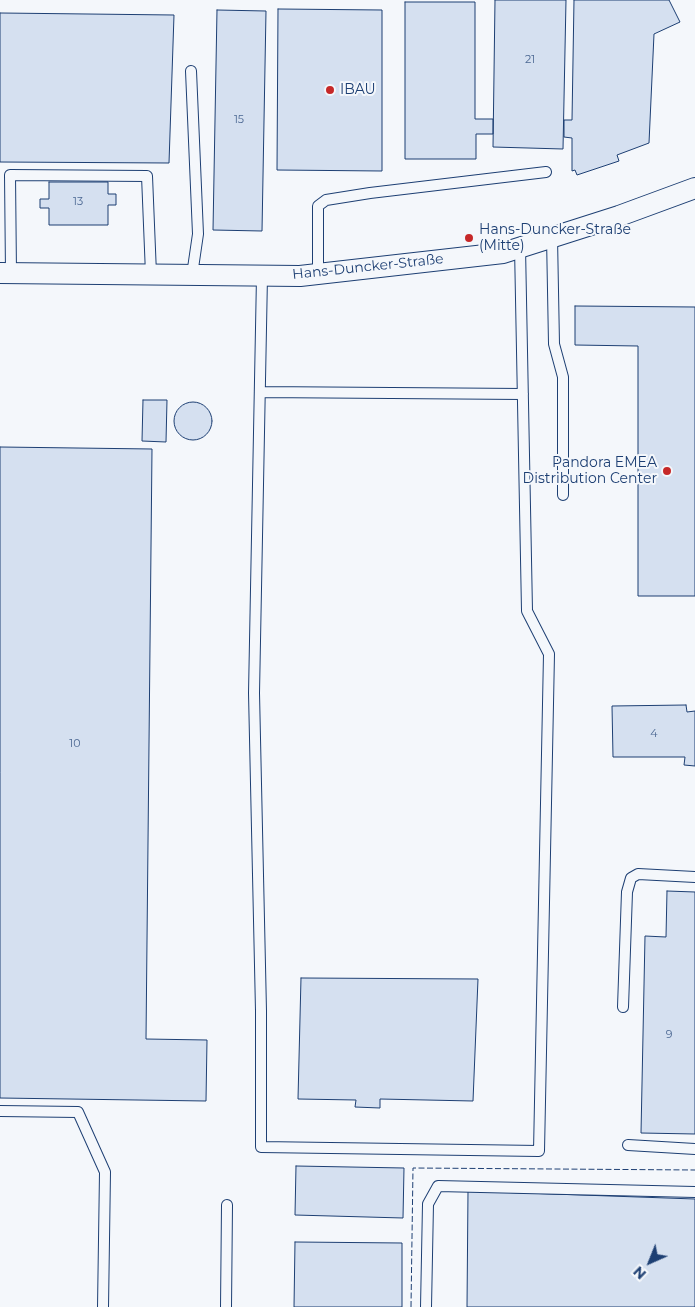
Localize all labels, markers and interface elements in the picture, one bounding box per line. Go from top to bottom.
house number: 21 [525,53,535,67]
place label: IBAU [340,82,376,98]
marker: IBAU [324,84,336,96]
house number: 15 [234,113,244,127]
house number: 13 [73,195,83,209]
place label: Hans-Duncker-Straße (Mitte) [479,222,631,254]
marker: Hans-Duncker-Straße (Mitte) [463,232,475,244]
street label: Hans-Duncker-Straße [292,251,444,283]
place label: Pandora EMEA Distribution Center [523,455,657,488]
marker: Pandora EMEA Distribution Center [661,465,673,477]
house number: 4 [650,727,658,741]
house number: 10 [69,737,81,751]
house number: 9 [666,1028,672,1042]
north arrow [625,1237,675,1287]
text: N [629,1262,650,1283]

